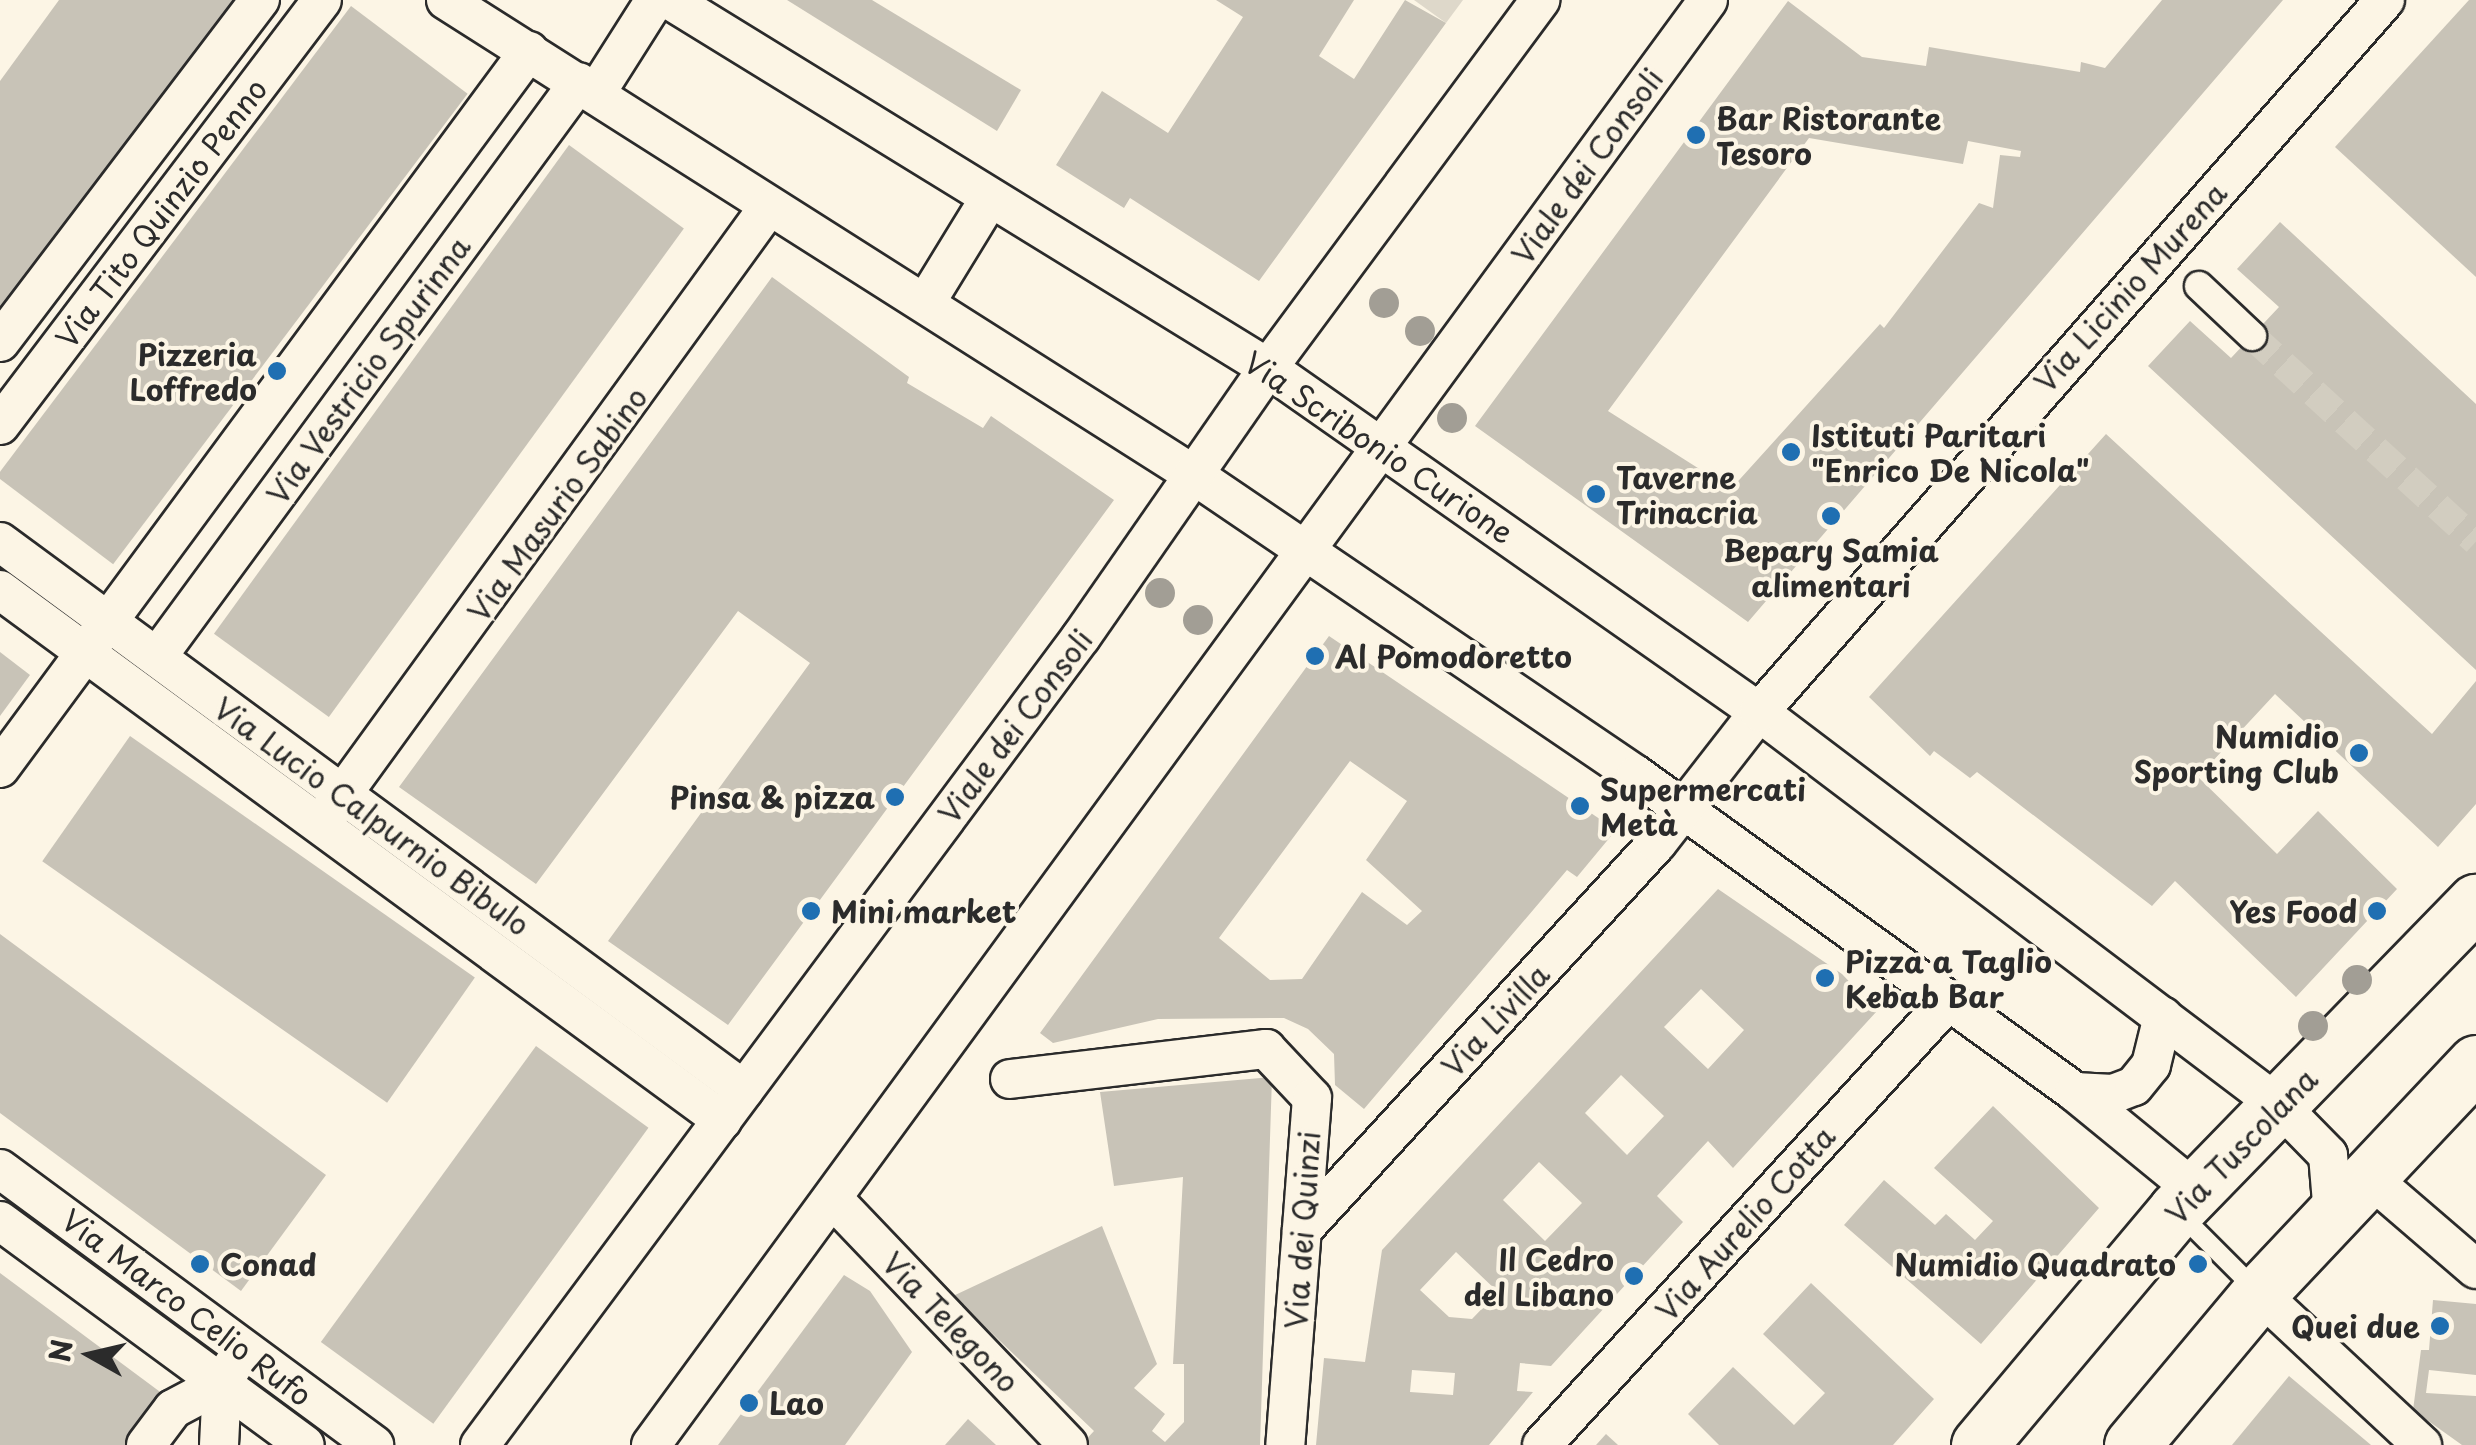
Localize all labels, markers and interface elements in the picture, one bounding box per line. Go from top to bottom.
street label: Viale dei Consoli [1502,59,1672,273]
street label: Via Tito Quinzio Penno [48,71,274,355]
place label: Bar Ristorante Tesoro [1716,100,1942,170]
marker: Bar Ristorante Tesoro [1685,124,1707,146]
street label: Via Licinio Murena [2027,175,2233,399]
street label: Via Vestricio Spurinna [259,229,477,511]
place label: Pizzeria Loffredo [130,336,257,406]
street label: Via Scribonio Curione [1238,344,1520,550]
marker: Pizzeria Loffredo [266,360,288,382]
street label: Via Masurio Sabino [460,380,654,628]
place label: Istituti Paritari "Enrico De Nicola" [1811,417,2088,488]
marker: Istituti Paritari "Enrico De Nicola" [1780,441,1802,463]
place label: Taverne Trinacria [1616,459,1758,530]
marker: Taverne Trinacria [1585,483,1607,505]
marker: Bepary Samia alimentari [1820,505,1842,527]
place label: Bepary Samia alimentari [1723,532,1939,602]
street label: Viale dei Consoli [929,620,1101,832]
place label: Al Pomodoretto [1335,638,1573,674]
marker: Al Pomodoretto [1304,645,1326,667]
street label: Via Lucio Calpurnio Bibulo [208,690,536,942]
place label: Numidio Sporting Club [2132,718,2339,788]
marker: Numidio Sporting Club [2348,742,2370,764]
place label: Supermercati Metà [1600,771,1806,842]
place label: Pinsa & pizza [668,779,875,815]
marker: Pinsa & pizza [884,786,906,808]
marker: Supermercati Metà [1569,795,1591,817]
place label: Mini market [831,893,1018,929]
place label: Yes Food [2229,893,2357,929]
marker: Mini market [800,900,822,922]
marker: Yes Food [2366,900,2388,922]
place label: Pizza a Taglio Kebab Bar [1845,943,2056,1014]
street label: Via Livilla [1434,957,1556,1083]
marker: Pizza a Taglio Kebab Bar [1814,967,1836,989]
street label: Via Tuscolana [2158,1061,2324,1231]
street label: Via Aurelio Cotta [1649,1119,1841,1327]
street label: Via dei Quinzi [1277,1129,1327,1331]
street label: Via Marco Celio Rufo [54,1201,320,1413]
place label: Il Cedro del Libano [1461,1241,1614,1312]
street label: Via Telegono [876,1245,1026,1399]
place label: Conad [220,1246,317,1282]
place label: Numidio Quadrato [1895,1246,2176,1282]
marker: Numidio Quadrato [2185,1251,2211,1277]
marker: Conad [189,1253,211,1275]
marker: Il Cedro del Libano [1623,1265,1645,1287]
north arrow [40,1305,140,1405]
place label: Quei due [2289,1308,2420,1344]
marker: Quei due [2429,1315,2451,1337]
text: N [37,1337,83,1365]
place label: Lao [769,1385,824,1421]
marker: Lao [738,1392,760,1414]

